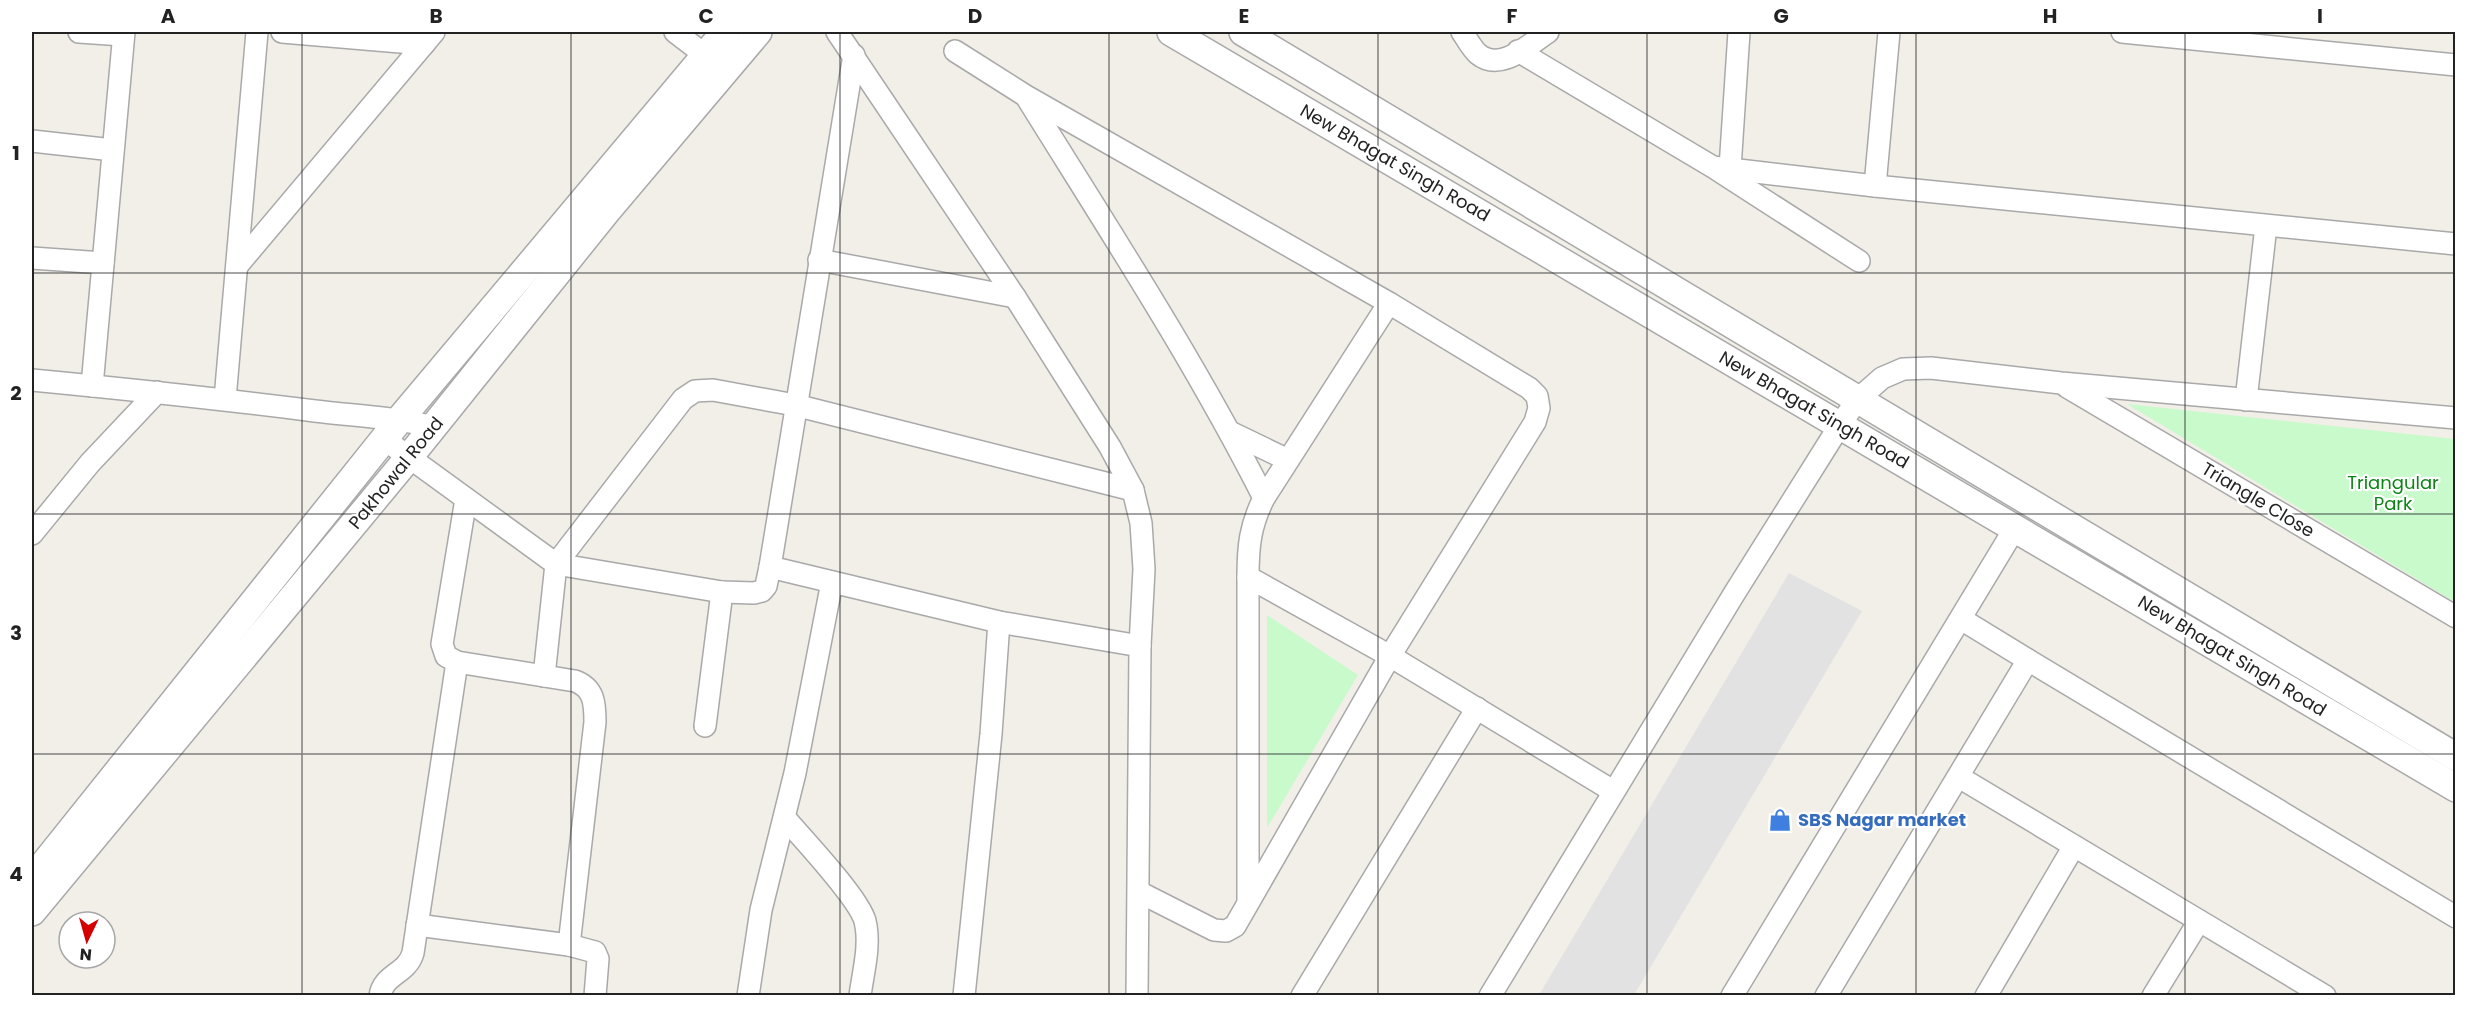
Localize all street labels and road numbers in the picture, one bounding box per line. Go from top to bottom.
street label: New Bhagat Singh Road [1296,98,1495,227]
street label: New Bhagat Singh Road [1715,345,1914,474]
street label: Pakhowal Road [343,411,449,534]
street label: Triangle Close [2197,456,2319,543]
street label: New Bhagat Singh Road [2133,589,2331,722]

